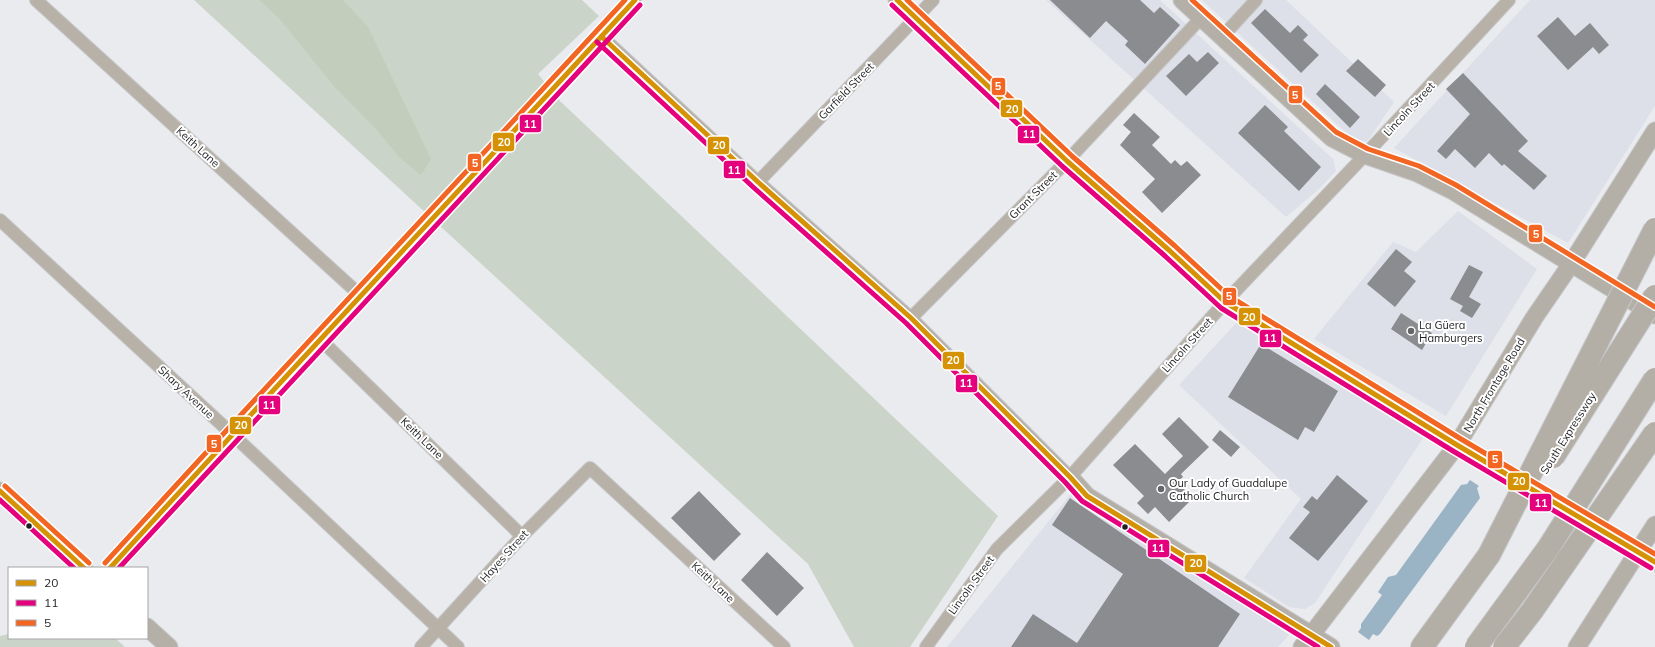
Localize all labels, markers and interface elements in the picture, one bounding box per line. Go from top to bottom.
street label: Garfield Street [815,60,877,122]
line badge: 5 [991,77,1006,96]
text: 5 [995,79,1002,93]
street label: Lincoln Street [1380,79,1438,139]
line badge: 5 [1288,85,1303,104]
text: 5 [1292,88,1299,102]
line badge: 20 [1000,99,1023,118]
text: 20 [1005,102,1019,116]
line badge: 11 [519,114,542,133]
text: 11 [523,117,537,131]
street label: Keith Lane [173,124,223,170]
line badge: 11 [1017,125,1040,144]
text: 11 [1022,127,1036,141]
line badge: 20 [492,132,515,152]
text: 20 [497,135,511,149]
line badge: 20 [707,136,730,155]
text: 20 [712,138,726,152]
line badge: 5 [467,153,482,172]
text: 5 [472,156,479,170]
line badge: 11 [723,160,746,179]
text: 11 [727,163,741,177]
street label: Grant Street [1006,168,1060,222]
line badge: 5 [1528,224,1543,243]
text: 5 [1533,227,1540,241]
line badge: 5 [1222,287,1237,306]
text: 5 [1226,289,1233,303]
line badge: 20 [1238,307,1261,326]
text: 20 [1242,310,1256,324]
street label: Lincoln Street [1159,315,1215,375]
place label: La Güera Hamburgers [1419,318,1483,345]
marker: La Güera Hamburgers [1406,326,1416,336]
line badge: 11 [1259,329,1282,348]
text: 11 [1263,331,1277,345]
street label: North Frontage Road [1460,335,1528,435]
line badge: 20 [942,351,965,370]
text: 20 [946,353,960,367]
street label: Shary Avenue [155,363,217,421]
line badge: 11 [955,374,978,393]
text: 11 [959,376,973,390]
street label: South Expressway [1537,389,1599,477]
line badge: 11 [258,395,281,415]
text: 11 [262,398,276,412]
street label: Keith Lane [398,414,446,462]
line badge: 20 [229,416,252,435]
text: 20 [234,418,248,432]
line badge: 5 [206,434,222,453]
text: 5 [211,437,218,451]
line badge: 5 [1487,450,1503,469]
text: 5 [1492,452,1499,466]
line badge: 20 [1507,472,1530,491]
text: 20 [1512,474,1526,488]
place label: Our Lady of Guadalupe Catholic Church [1169,476,1287,503]
marker: Our Lady of Guadalupe Catholic Church [1156,484,1166,494]
line badge: 11 [1529,493,1552,512]
text: 11 [1534,496,1548,510]
unlabelled marker [24,521,34,531]
unlabelled marker [1120,522,1130,532]
street label: Hayes Street [477,527,531,585]
line badge: 11 [1147,539,1170,558]
text: 11 [1151,541,1165,555]
street label: Lincoln Street [945,553,997,617]
line badge: 20 [1184,554,1207,573]
text: 20 [1189,556,1203,570]
street label: Keith Lane [689,559,737,605]
legend [8,567,148,639]
text: 20 [44,575,58,590]
text: 11 [44,595,58,610]
text: 5 [44,615,51,630]

